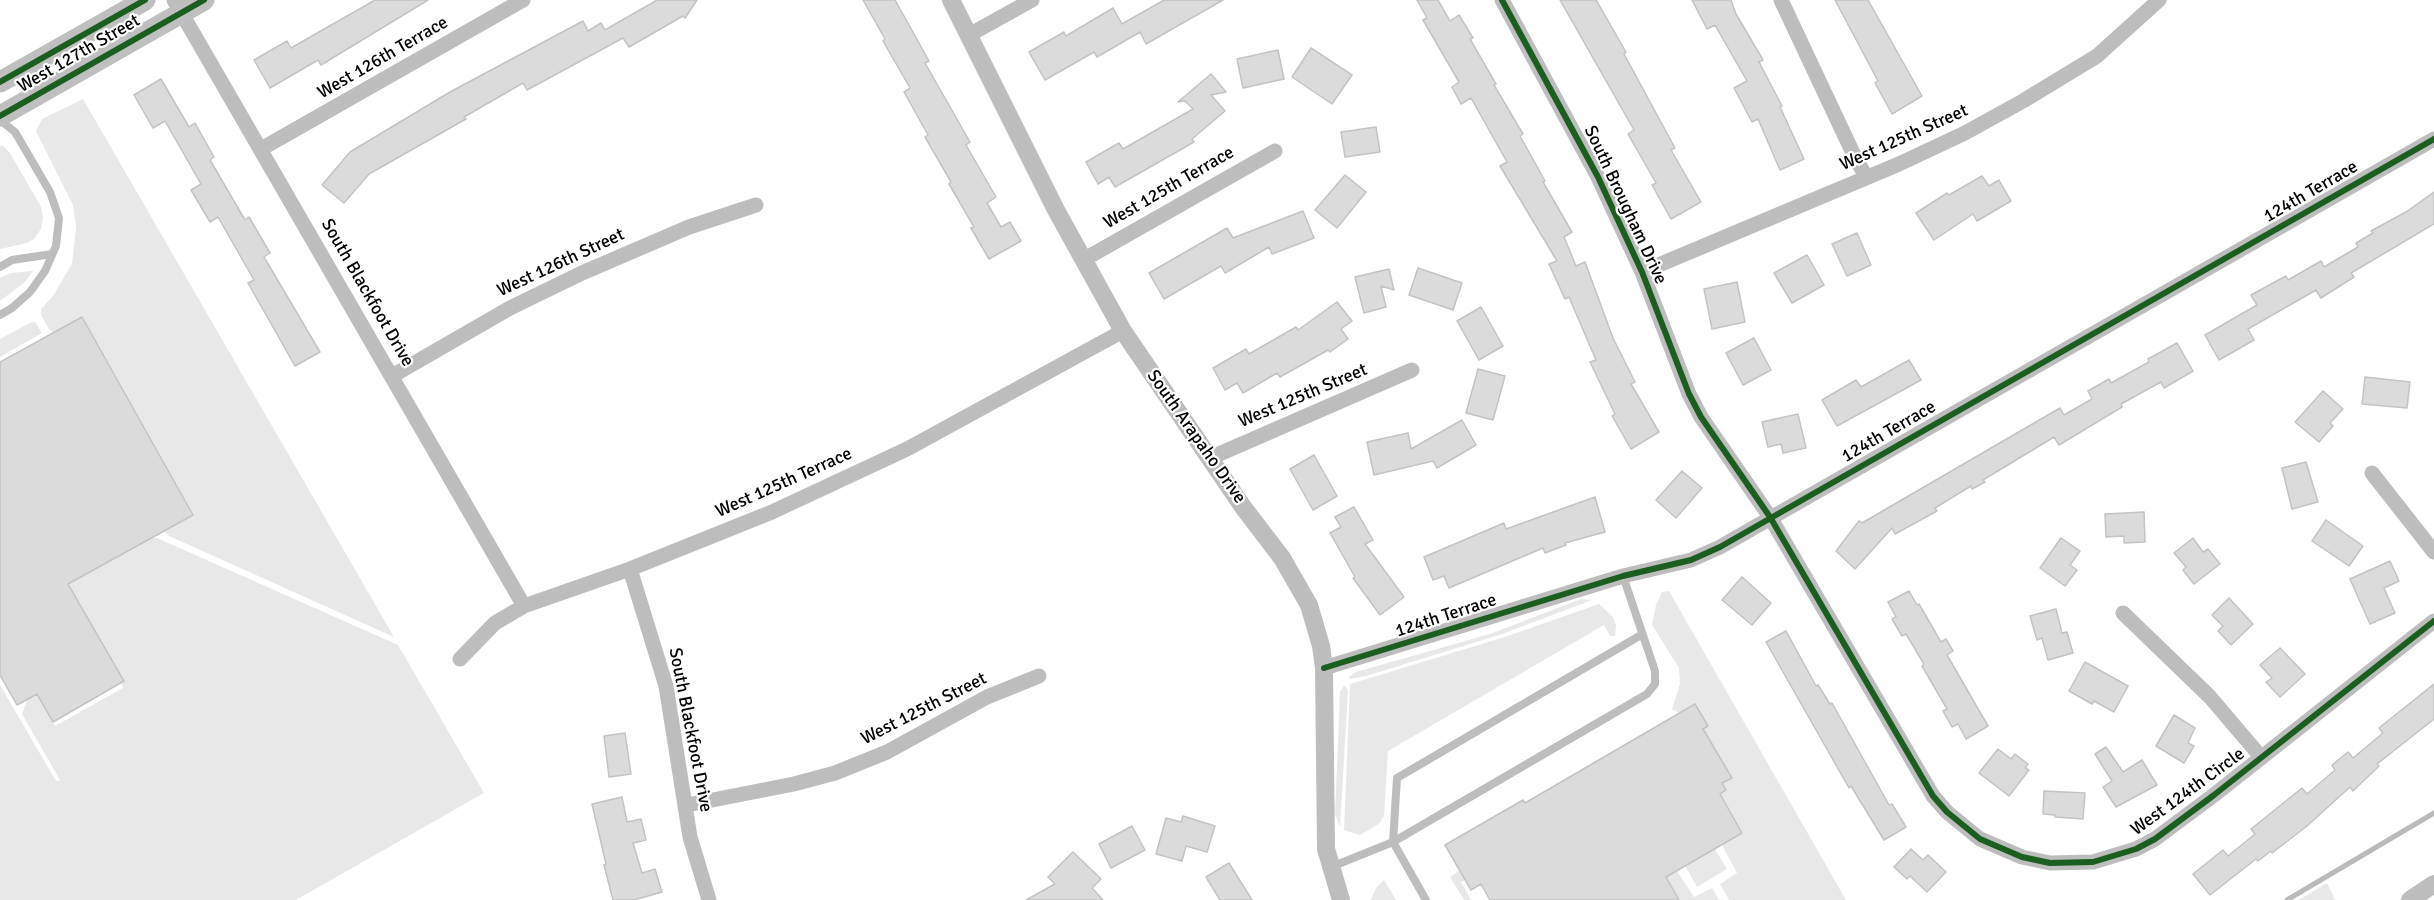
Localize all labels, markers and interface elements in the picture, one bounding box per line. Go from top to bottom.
street label: West 127th Street [14,10,144,98]
street label: West 126th Terrace [314,12,452,104]
street label: West 125th Street [1837,100,1971,176]
street label: South Brougham Drive [1579,122,1671,288]
street label: West 125th Terrace [1100,142,1238,234]
street label: 124th Terrace [2260,156,2362,228]
street label: South Blackfoot Drive [316,215,418,371]
street label: West 126th Street [494,224,628,302]
street label: West 125th Street [1235,359,1371,433]
street label: South Arapaho Drive [1142,366,1250,508]
street label: 124th Terrace [1838,396,1940,468]
street label: West 125th Terrace [713,443,855,523]
street label: 124th Terrace [1393,589,1499,643]
street label: South Blackfoot Drive [663,646,717,814]
street label: West 125th Street [858,668,990,750]
street label: West 124th Circle [2127,743,2249,841]

